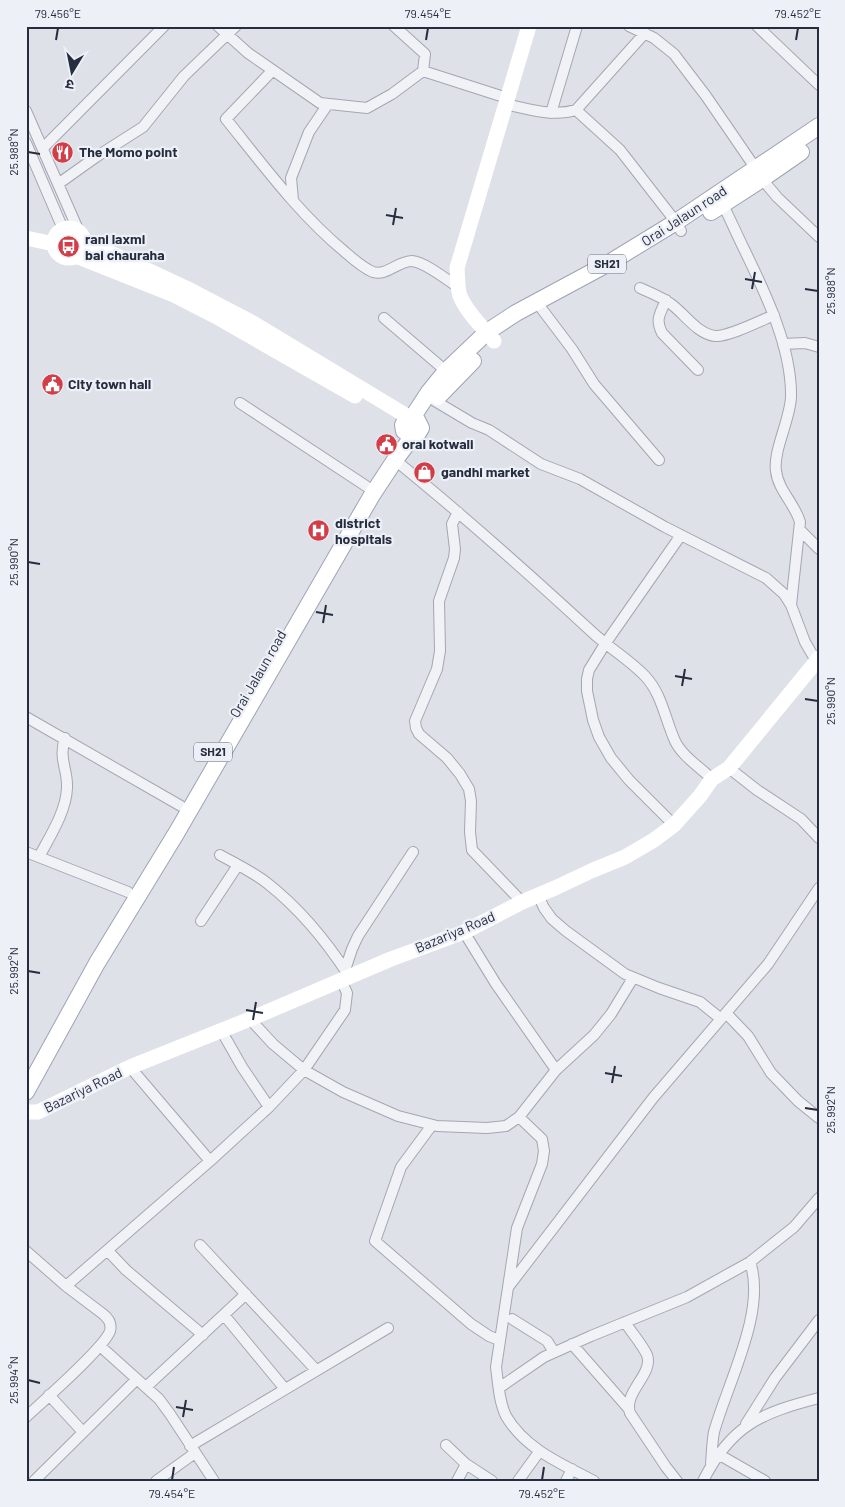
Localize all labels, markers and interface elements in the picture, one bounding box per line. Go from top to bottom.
text: 79.456°E [35,6,81,20]
text: 79.454°E [405,6,451,20]
text: 79.452°E [775,6,821,20]
north arrow [48,48,98,98]
text: उ [63,76,75,94]
text: 25.988°N [6,128,20,176]
restaurant icon: The Momo point [51,140,75,164]
place label: The Momo point [79,143,178,160]
street label: Orai Jalaun road [638,182,730,249]
place label: rani laxmi bai chauraha [85,230,165,263]
bus stop icon: rani laxmi bai chauraha [57,235,81,259]
road number: SH21 [588,254,626,274]
text: 25.988°N [823,267,837,315]
public building icon: City town hall [40,372,64,396]
place label: City town hall [68,375,151,392]
public building icon: orai kotwali [374,432,398,456]
place label: orai kotwali [402,435,474,452]
shop icon: gandhi market [413,460,437,484]
place label: gandhi market [441,463,530,480]
place label: district hospitals [335,514,392,547]
hospital icon: district hospitals [307,519,331,543]
text: 25.990°N [6,538,20,586]
street label: Orai Jalaun road [226,627,289,721]
text: 25.990°N [823,677,837,725]
road number: SH21 [194,742,232,762]
street label: Bazariya Road [412,907,497,956]
text: 25.992°N [6,947,20,995]
street label: Bazariya Road [41,1063,125,1116]
text: 25.992°N [823,1086,837,1134]
text: 25.994°N [6,1356,20,1404]
text: 79.454°E [149,1486,195,1500]
text: 79.452°E [519,1486,565,1500]

